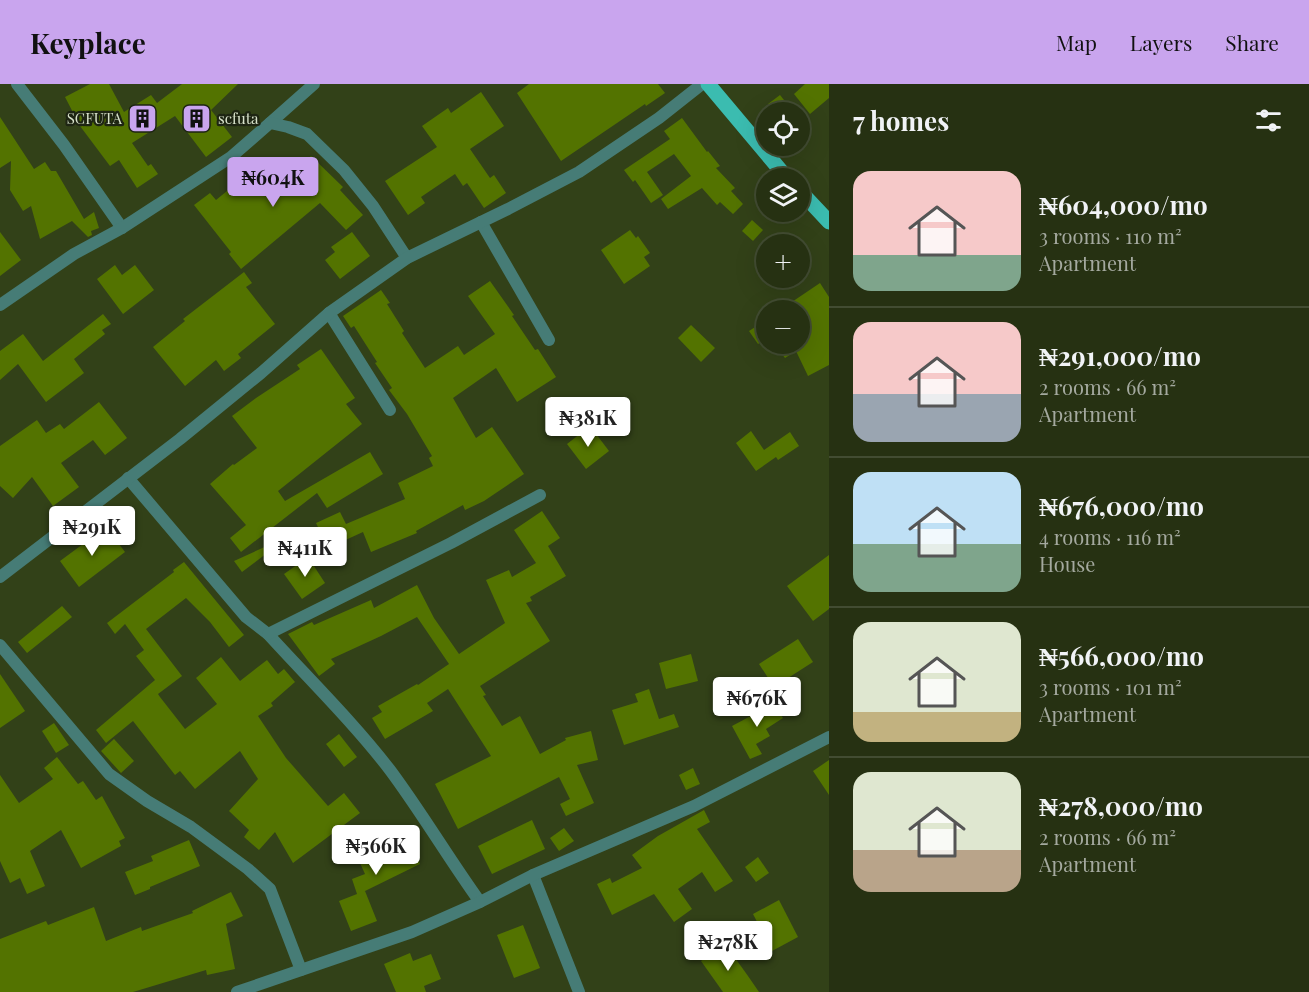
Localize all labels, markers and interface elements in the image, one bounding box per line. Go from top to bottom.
text: Keyplace [30,24,146,61]
text: Map [1056,28,1097,56]
text: Layers [1130,28,1192,56]
text: Share [1225,28,1279,56]
building icon: SCFUTA [127,102,159,134]
building icon: scfuta [181,102,213,134]
map controls [756,102,810,354]
button: locate [756,102,810,156]
text: 7 homes [853,103,949,138]
icon: filters [1252,104,1285,137]
place label: SCFUTA [67,108,123,128]
place label: scfuta [218,108,259,128]
pin: ₦604K [231,157,315,208]
text: ₦604K [241,163,305,190]
button: layers [756,168,810,222]
text: ₦604,000/mo [1039,187,1208,222]
icon: home [901,195,973,267]
text: 3 rooms · 110 m² [1039,222,1182,249]
button: + [756,234,810,288]
text: Apartment [1039,249,1136,276]
button: − [756,300,810,354]
text: ₦291,000/mo [1039,338,1201,373]
icon: home [901,346,973,418]
text: 2 rooms · 66 m² [1039,373,1176,400]
pin: ₦381K [546,397,630,448]
text: Apartment [1039,400,1136,427]
text: ₦381K [559,403,617,430]
text: ₦676,000/mo [1039,488,1204,523]
icon: home [901,496,973,568]
pin: ₦291K [50,506,134,557]
text: ₦291K [63,512,121,539]
text: 4 rooms · 116 m² [1039,523,1181,550]
pin: ₦411K [263,527,347,578]
text: ₦411K [278,533,332,560]
text: House [1039,550,1095,577]
text: ₦566,000/mo [1039,638,1204,673]
icon: home [901,646,973,718]
text: 3 rooms · 101 m² [1039,673,1182,700]
pin: ₦676K [715,677,799,728]
text: ₦676K [727,683,787,710]
text: Apartment [1039,700,1136,727]
text: ₦278,000/mo [1039,788,1203,823]
icon: home [901,796,973,868]
text: 2 rooms · 66 m² [1039,823,1176,850]
pin: ₦566K [334,825,418,876]
text: ₦566K [346,831,406,858]
text: Apartment [1039,850,1136,877]
pin: ₦278K [686,921,770,972]
text: ₦278K [698,927,758,954]

